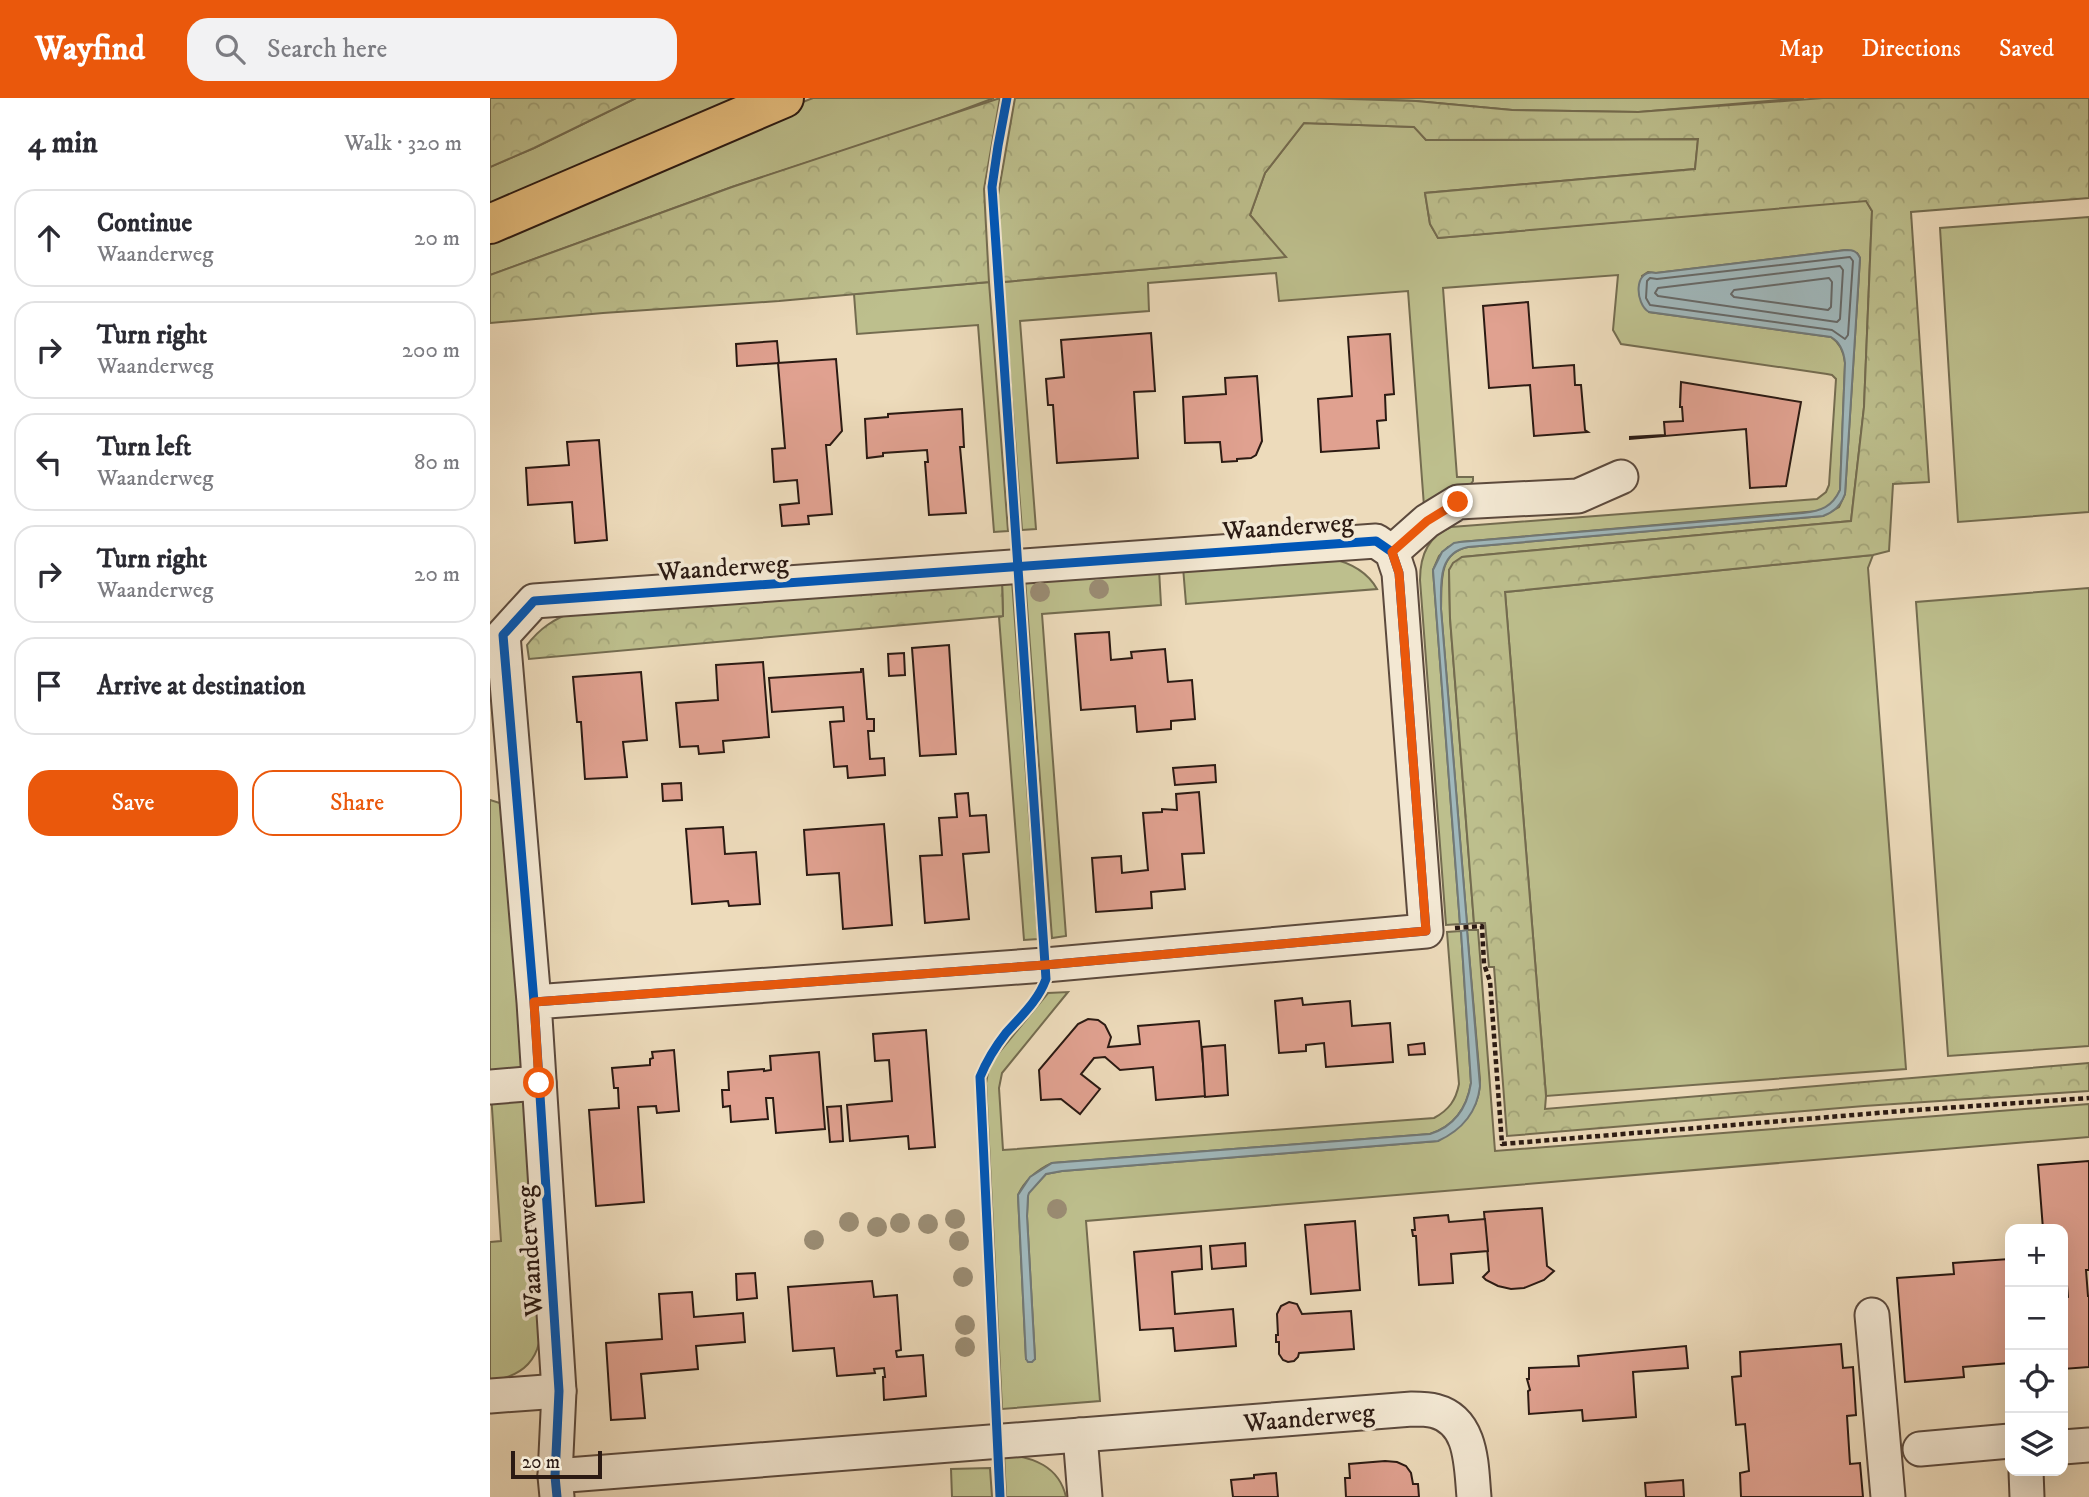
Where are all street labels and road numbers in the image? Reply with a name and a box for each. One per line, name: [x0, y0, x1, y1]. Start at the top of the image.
street label: Waanderweg: [1220, 506, 1355, 549]
street label: Waanderweg: [655, 547, 790, 590]
street label: Waanderweg: [509, 1184, 552, 1319]
street label: Waanderweg: [1241, 1396, 1376, 1441]

